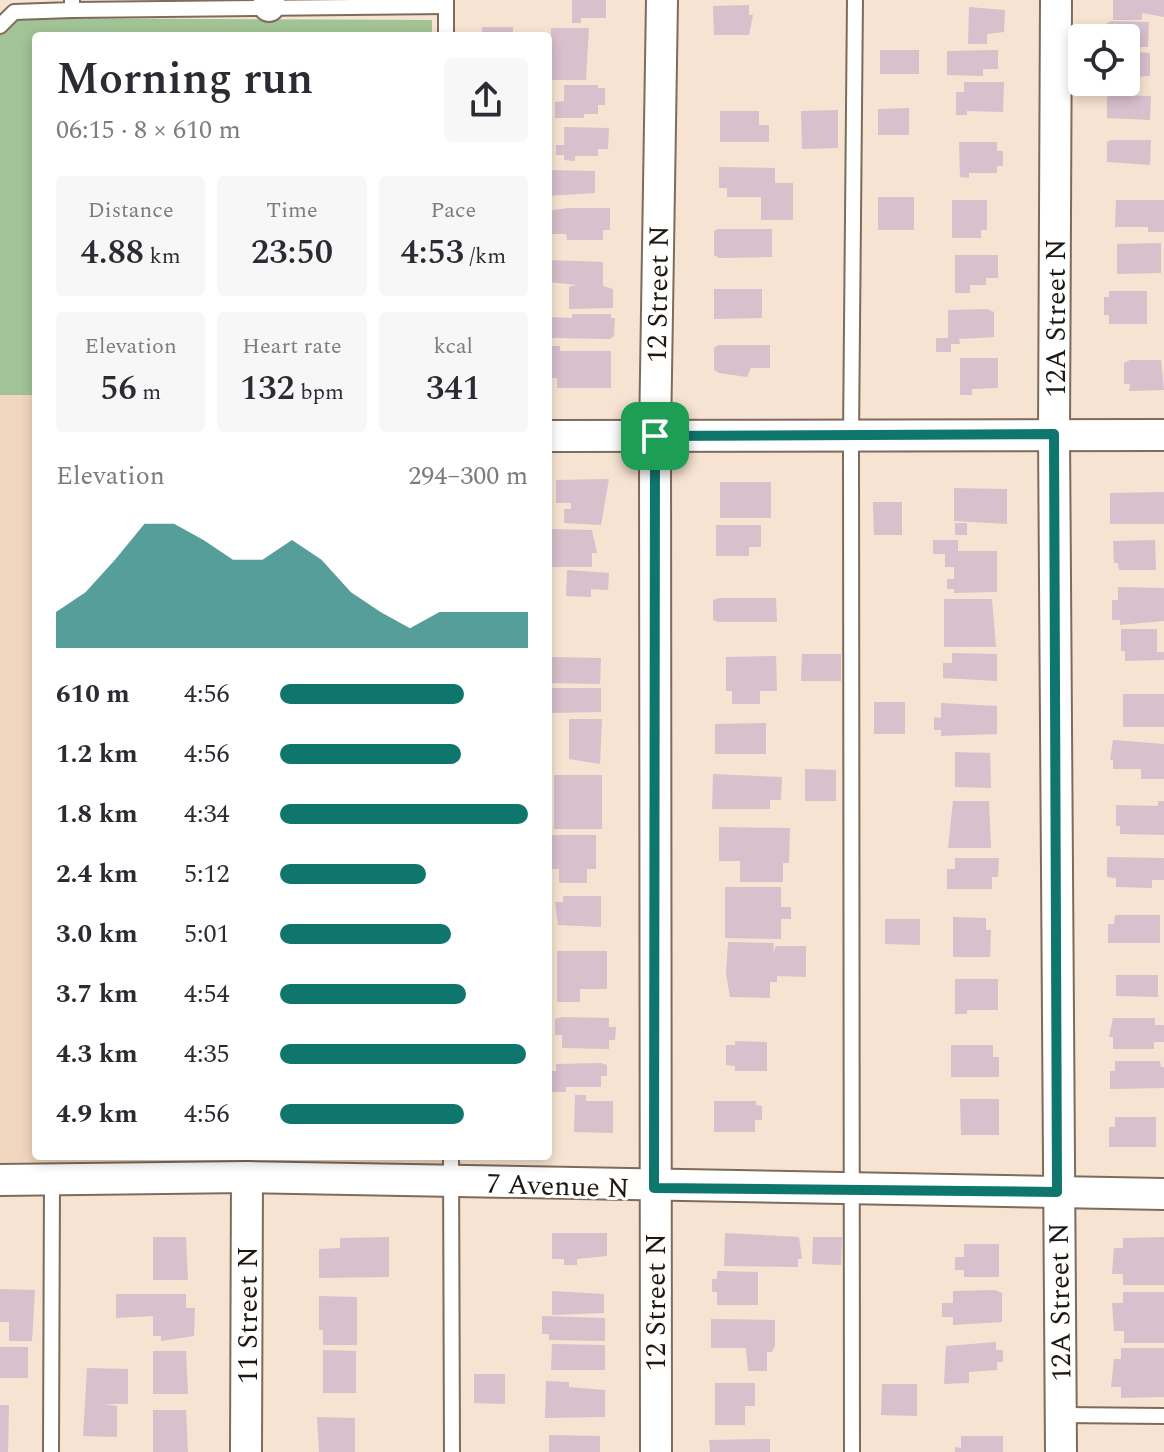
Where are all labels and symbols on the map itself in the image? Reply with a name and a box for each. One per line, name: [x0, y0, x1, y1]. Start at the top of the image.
street label: 12 Street N: [636, 225, 681, 363]
street label: 12A Street N: [1035, 239, 1078, 397]
pin: [621, 402, 689, 470]
street label: 7 Avenue N: [486, 1163, 630, 1210]
street label: 12A Street N: [1038, 1222, 1083, 1382]
street label: 12 Street N: [635, 1233, 678, 1371]
street label: 11 Street N: [227, 1246, 270, 1384]

